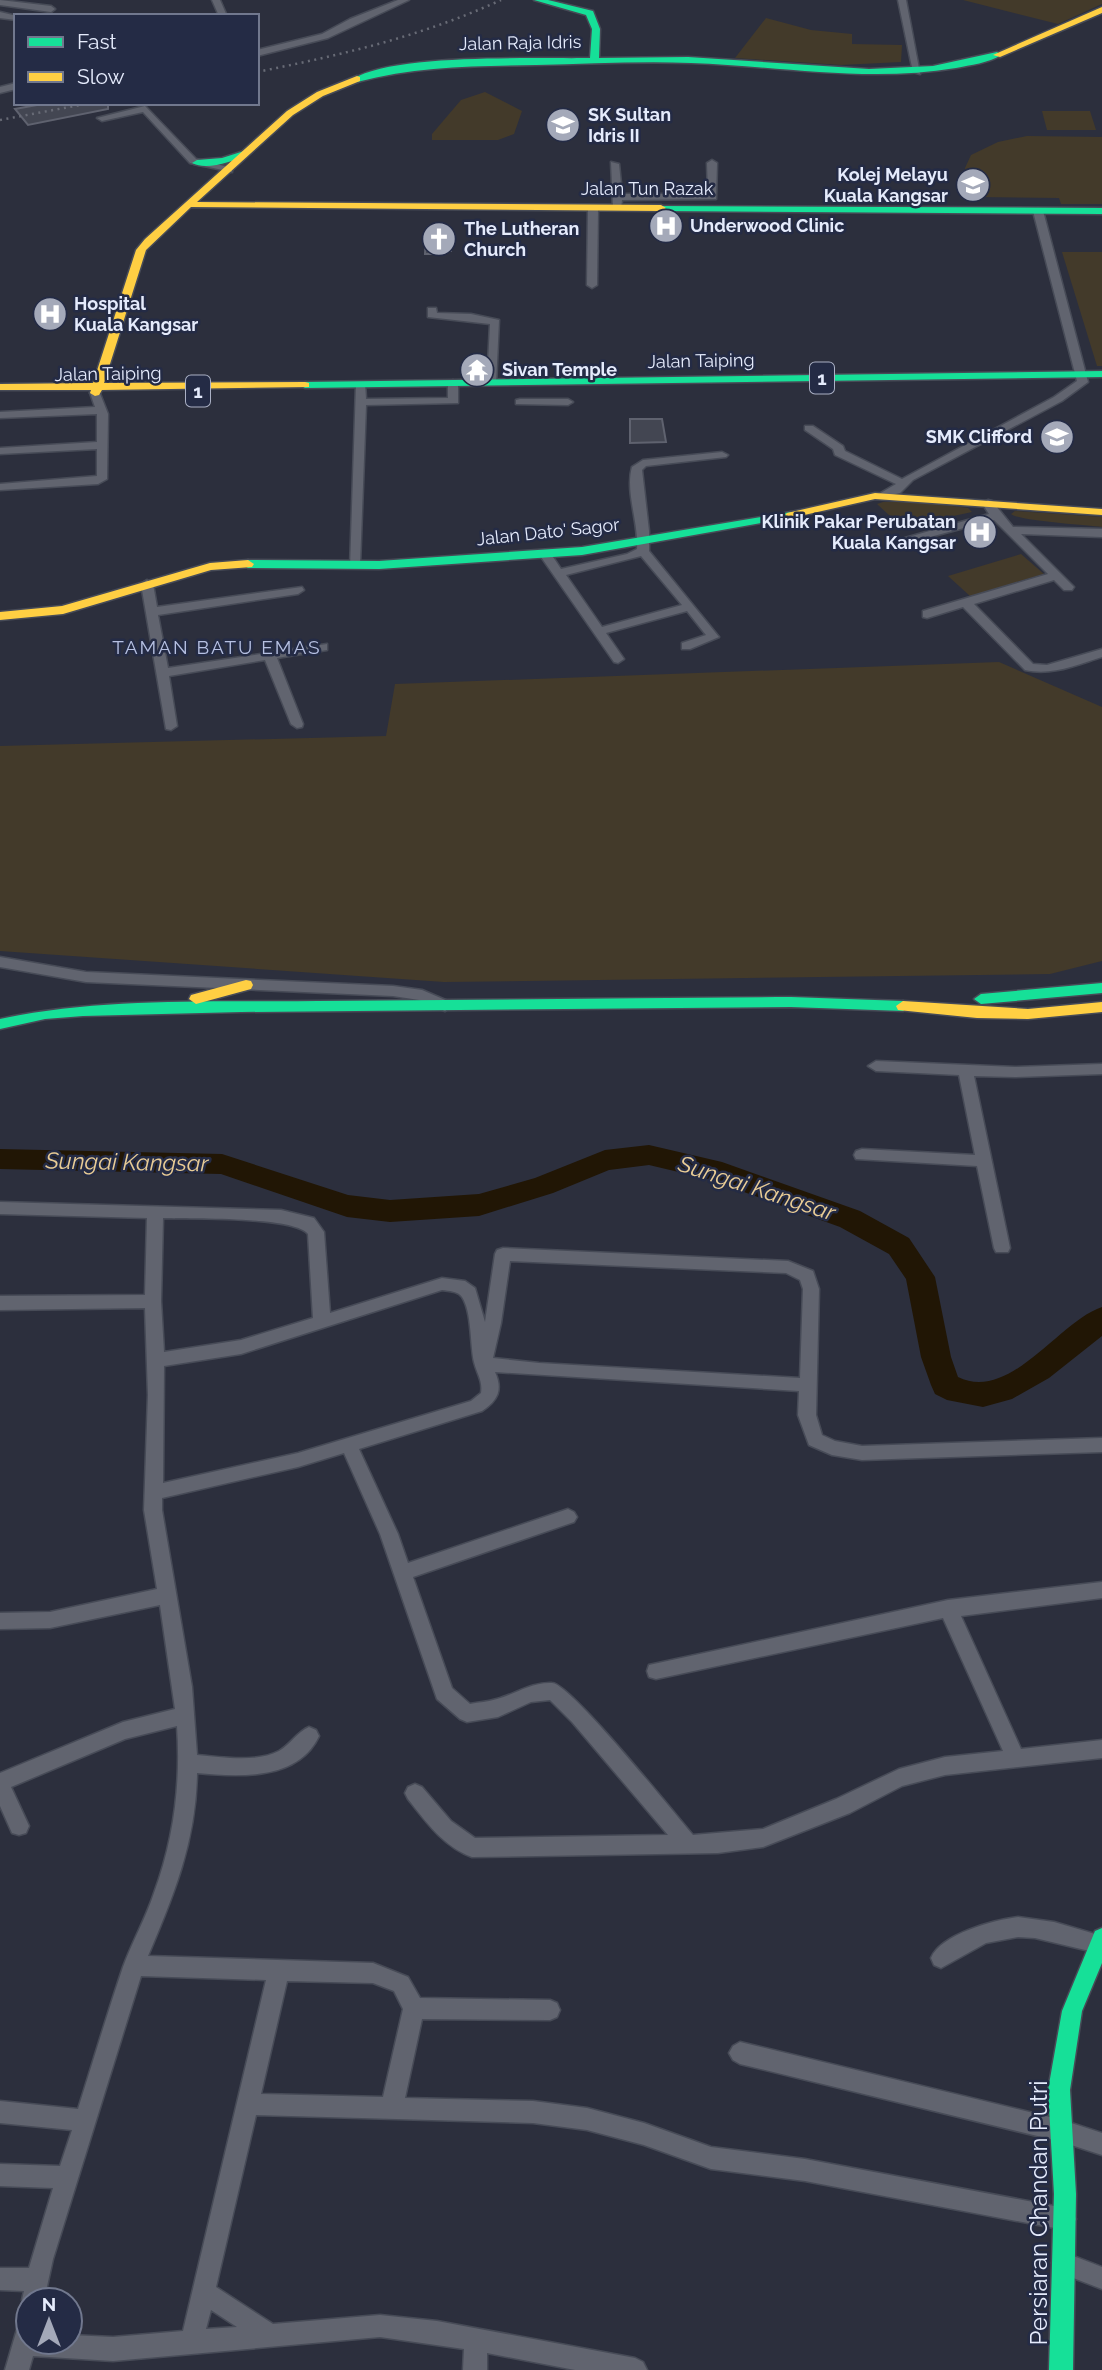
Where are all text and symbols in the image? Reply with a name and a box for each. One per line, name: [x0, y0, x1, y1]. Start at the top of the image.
legend: [14, 14, 259, 105]
text: Fast: [77, 29, 117, 54]
street label: Jalan Raja Idris: [459, 31, 582, 54]
text: Slow: [77, 64, 125, 89]
place label: SK Sultan Idris II: [588, 104, 671, 146]
school or university icon: SK Sultan Idris II: [544, 106, 582, 144]
place label: Kolej Melayu Kuala Kangsar: [824, 164, 948, 206]
school or university icon: Kolej Melayu Kuala Kangsar: [954, 166, 992, 204]
street label: Jalan Tun Razak: [581, 178, 714, 199]
hospital icon: Underwood Clinic: [647, 207, 685, 245]
place label: Underwood Clinic: [690, 215, 844, 236]
place label: The Lutheran Church: [464, 218, 579, 260]
church icon: The Lutheran Church: [420, 220, 458, 258]
place label: Hospital Kuala Kangsar: [74, 293, 198, 335]
hospital icon: Hospital Kuala Kangsar: [31, 295, 69, 333]
street label: Jalan Taiping: [647, 349, 755, 372]
temple icon: Sivan Temple: [458, 351, 496, 389]
place label: Sivan Temple: [502, 359, 617, 380]
street label: Jalan Taiping: [54, 362, 162, 385]
road number: 1: [810, 362, 834, 394]
road number: 1: [186, 376, 210, 406]
school or university icon: SMK Clifford: [1038, 418, 1076, 456]
place label: SMK Clifford: [926, 426, 1032, 447]
place label: Klinik Pakar Perubatan Kuala Kangsar: [762, 511, 956, 553]
street label: Jalan Dato' Sagor: [475, 513, 621, 549]
hospital icon: Klinik Pakar Perubatan Kuala Kangsar: [961, 513, 999, 551]
district label: TAMAN BATU EMAS: [112, 636, 322, 658]
water label: Sungai Kangsar: [44, 1147, 210, 1176]
water label: Sungai Kangsar: [674, 1149, 840, 1226]
street label: Persiaran Chandan Putri: [1024, 2080, 1053, 2346]
north arrow: [14, 2286, 84, 2356]
text: N: [42, 2293, 56, 2315]

